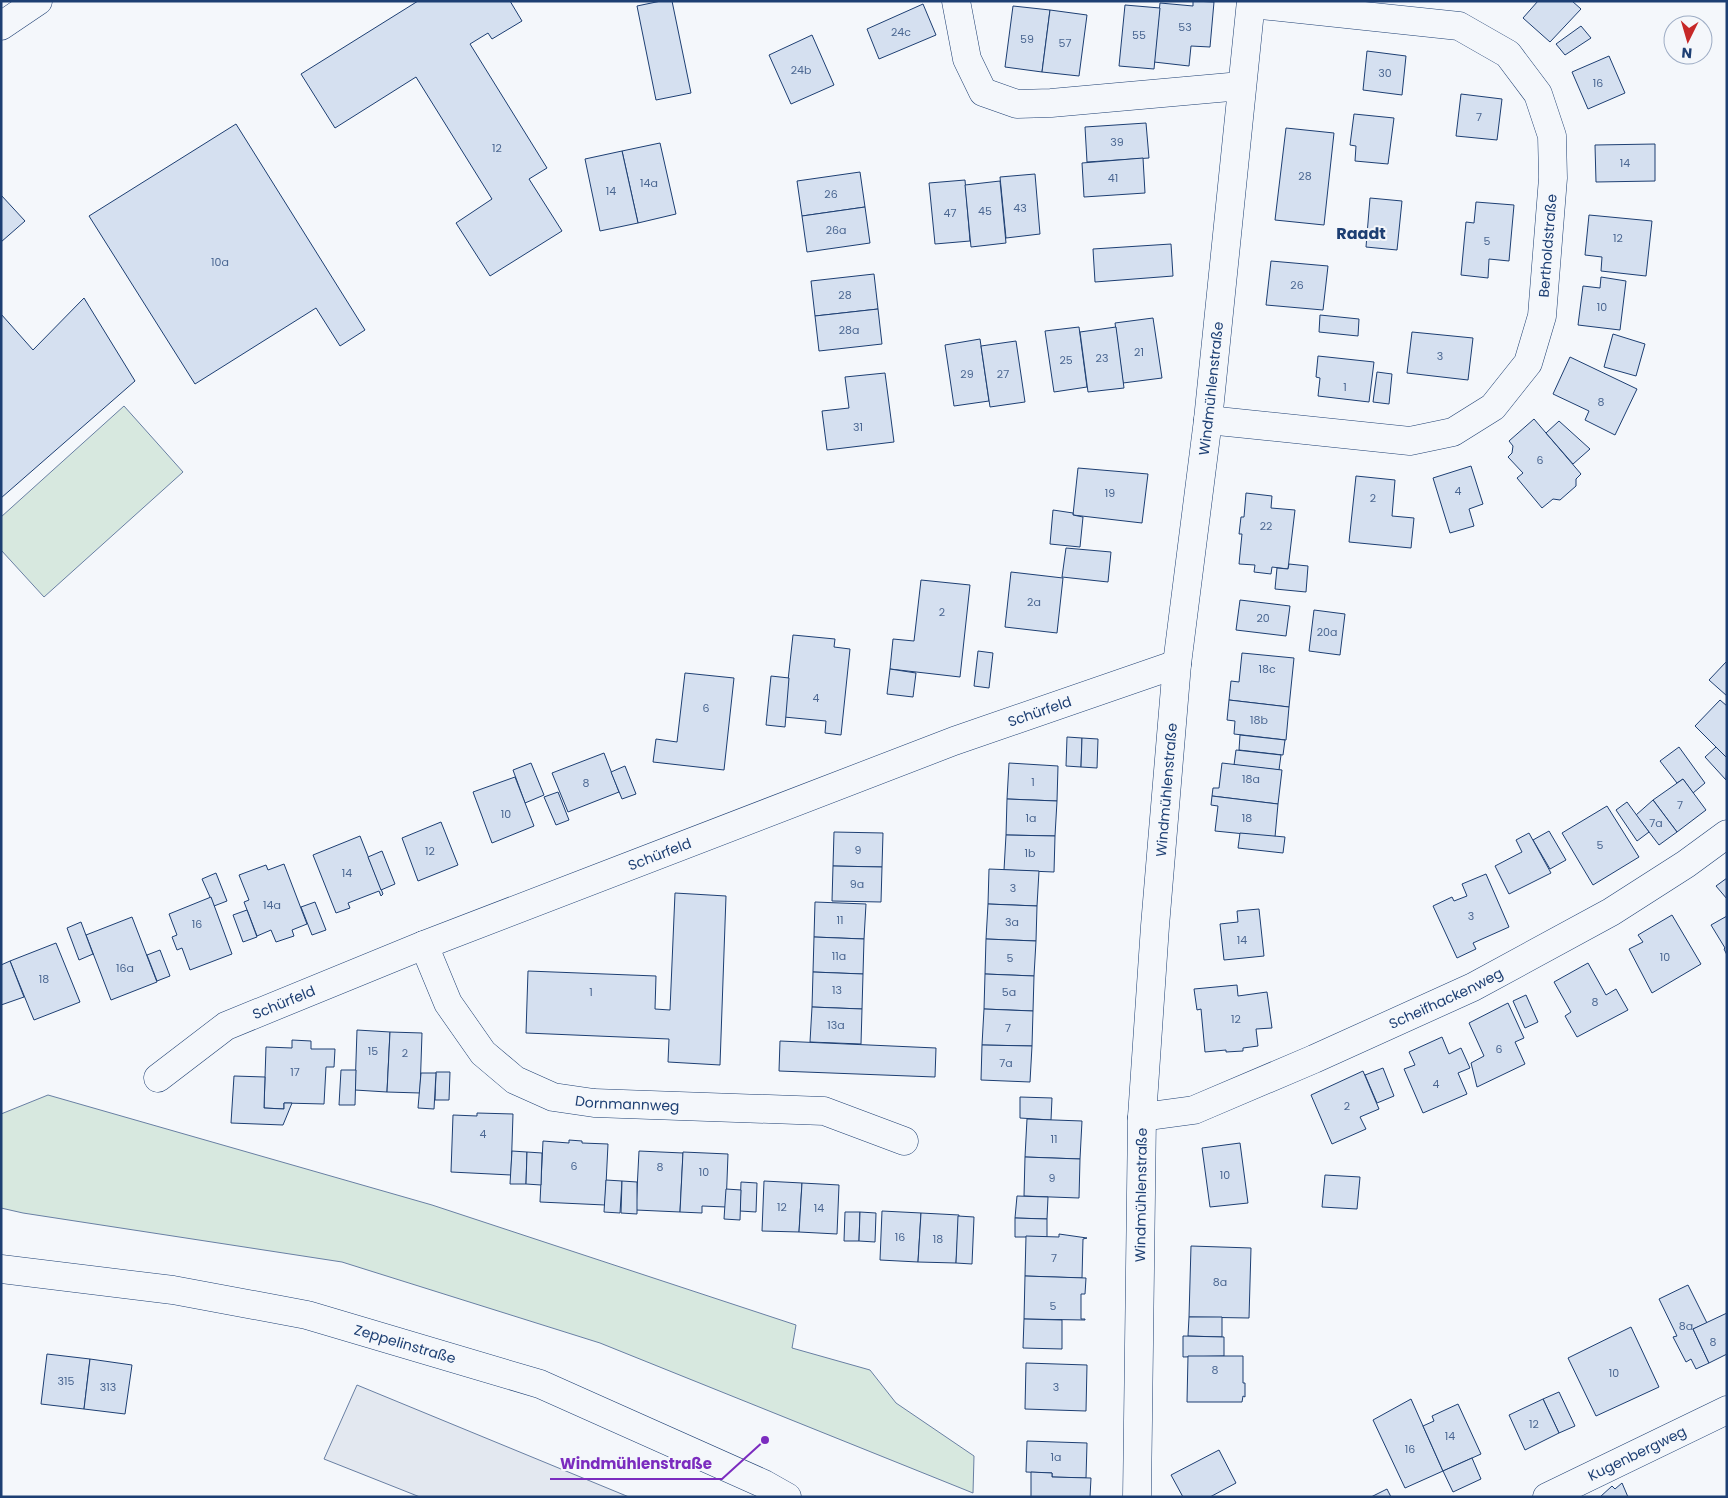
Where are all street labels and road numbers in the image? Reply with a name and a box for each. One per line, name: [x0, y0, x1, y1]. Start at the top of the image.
street label: Bertholdstraße: [1534, 193, 1562, 298]
street label: Windmühlenstraße: [1194, 320, 1228, 457]
street label: Schürfeld: [1005, 691, 1074, 732]
street label: Windmühlenstraße: [1151, 722, 1182, 858]
street label: Schürfeld: [625, 833, 694, 876]
street label: Scheifhackenweg: [1386, 963, 1506, 1034]
street label: Schürfeld: [249, 981, 318, 1024]
street label: Dornmannweg: [574, 1090, 680, 1116]
street label: Windmühlenstraße: [1130, 1127, 1152, 1262]
street label: Zeppelinstraße: [352, 1320, 459, 1369]
street label: Kugenbergweg: [1585, 1421, 1690, 1486]

